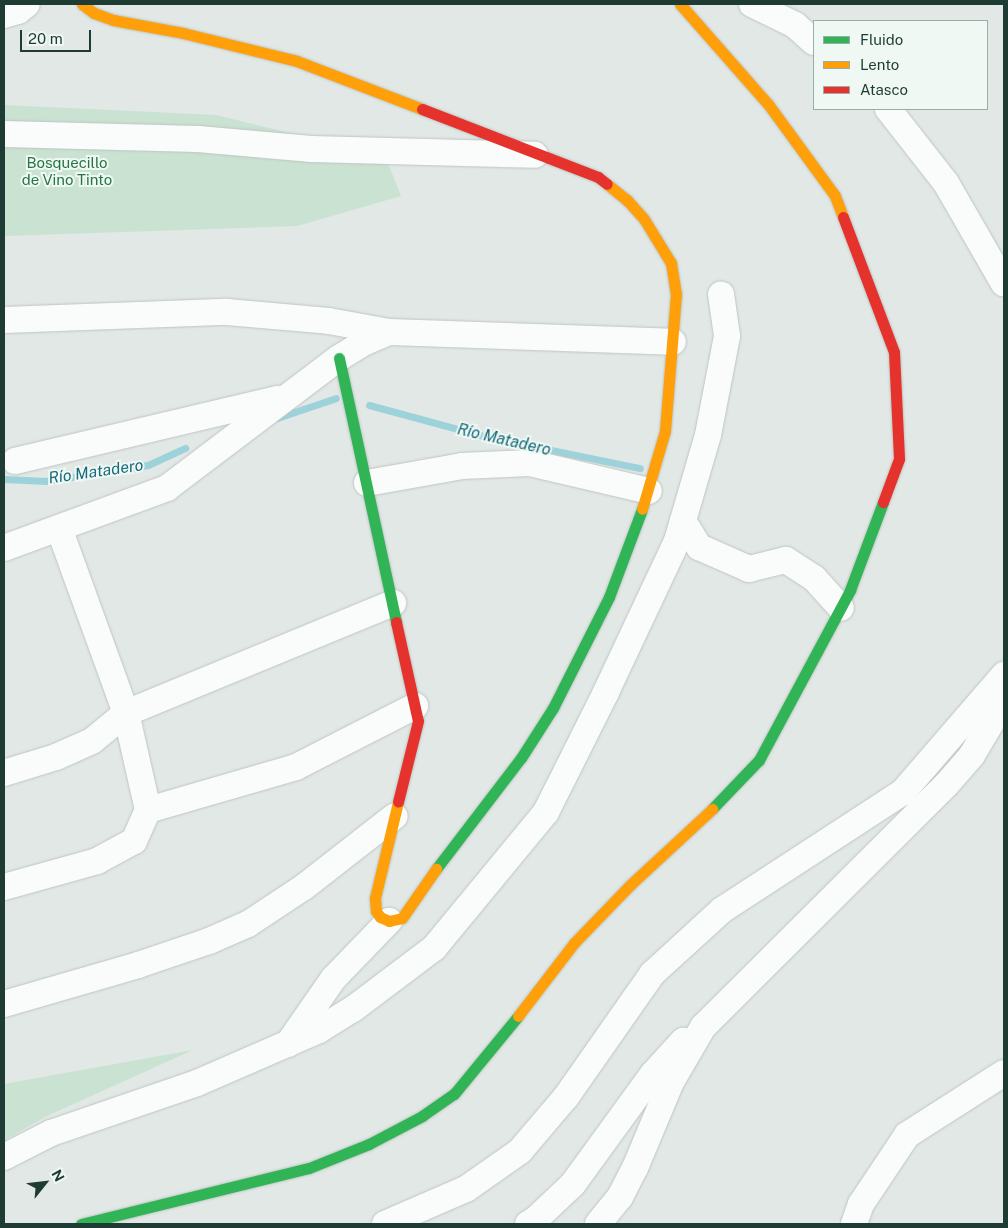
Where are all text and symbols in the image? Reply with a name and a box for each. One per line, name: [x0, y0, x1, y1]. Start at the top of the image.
scale bar: [22, 20, 94, 52]
legend: [813, 20, 988, 110]
text: 20 m: [28, 30, 63, 47]
text: Fluido: [860, 31, 903, 48]
text: Lento: [860, 56, 899, 73]
text: Atasco: [860, 81, 908, 98]
park label: Bosquecillo de Vino Tinto: [22, 153, 112, 188]
water label: Río Matadero: [455, 420, 553, 460]
water label: Río Matadero: [47, 456, 145, 488]
north arrow: [20, 1158, 70, 1208]
text: N: [48, 1167, 68, 1184]

